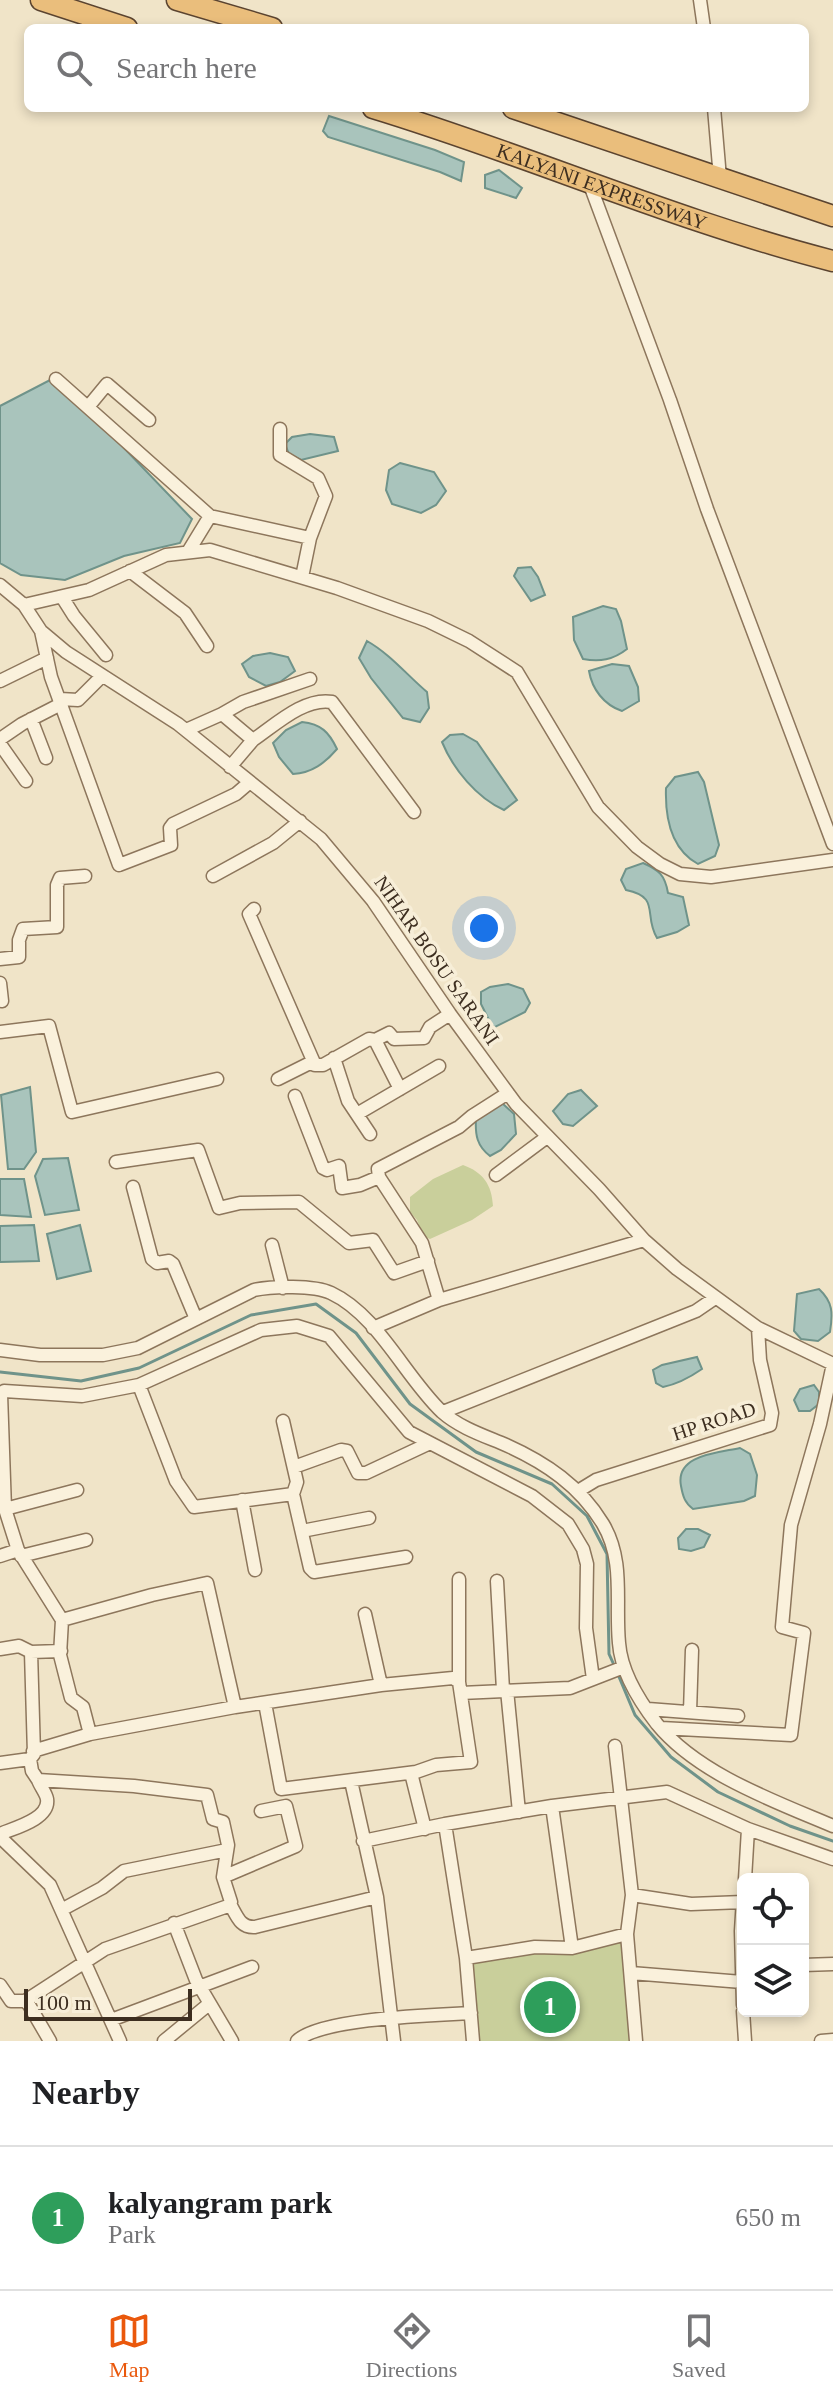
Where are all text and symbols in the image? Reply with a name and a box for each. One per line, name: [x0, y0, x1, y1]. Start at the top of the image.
search box: [24, 24, 809, 112]
icon: search: [52, 46, 96, 90]
text: Search here: [116, 51, 257, 84]
street label: KALYANI EXPRESSWAY: [494, 139, 710, 234]
street label: NIHAR BOSU SARANI: [370, 871, 504, 1049]
your location: [464, 908, 504, 948]
street label: HP ROAD: [669, 1397, 759, 1445]
map controls: [737, 1873, 809, 2017]
button: locate: [737, 1873, 809, 1945]
button: layers: [737, 1945, 809, 2017]
pin: 1: [524, 1977, 576, 2037]
scale bar: [24, 1985, 192, 2021]
text: 100 m: [36, 1990, 92, 2015]
text: Nearby: [32, 2074, 140, 2111]
text: kalyangram park: [108, 2186, 332, 2219]
text: 1: [52, 2203, 65, 2232]
text: 650 m: [735, 2203, 801, 2232]
text: Park: [108, 2220, 156, 2249]
tab: Map: [107, 2309, 151, 2383]
tab: Directions: [366, 2309, 457, 2383]
tab: Saved: [672, 2309, 726, 2383]

